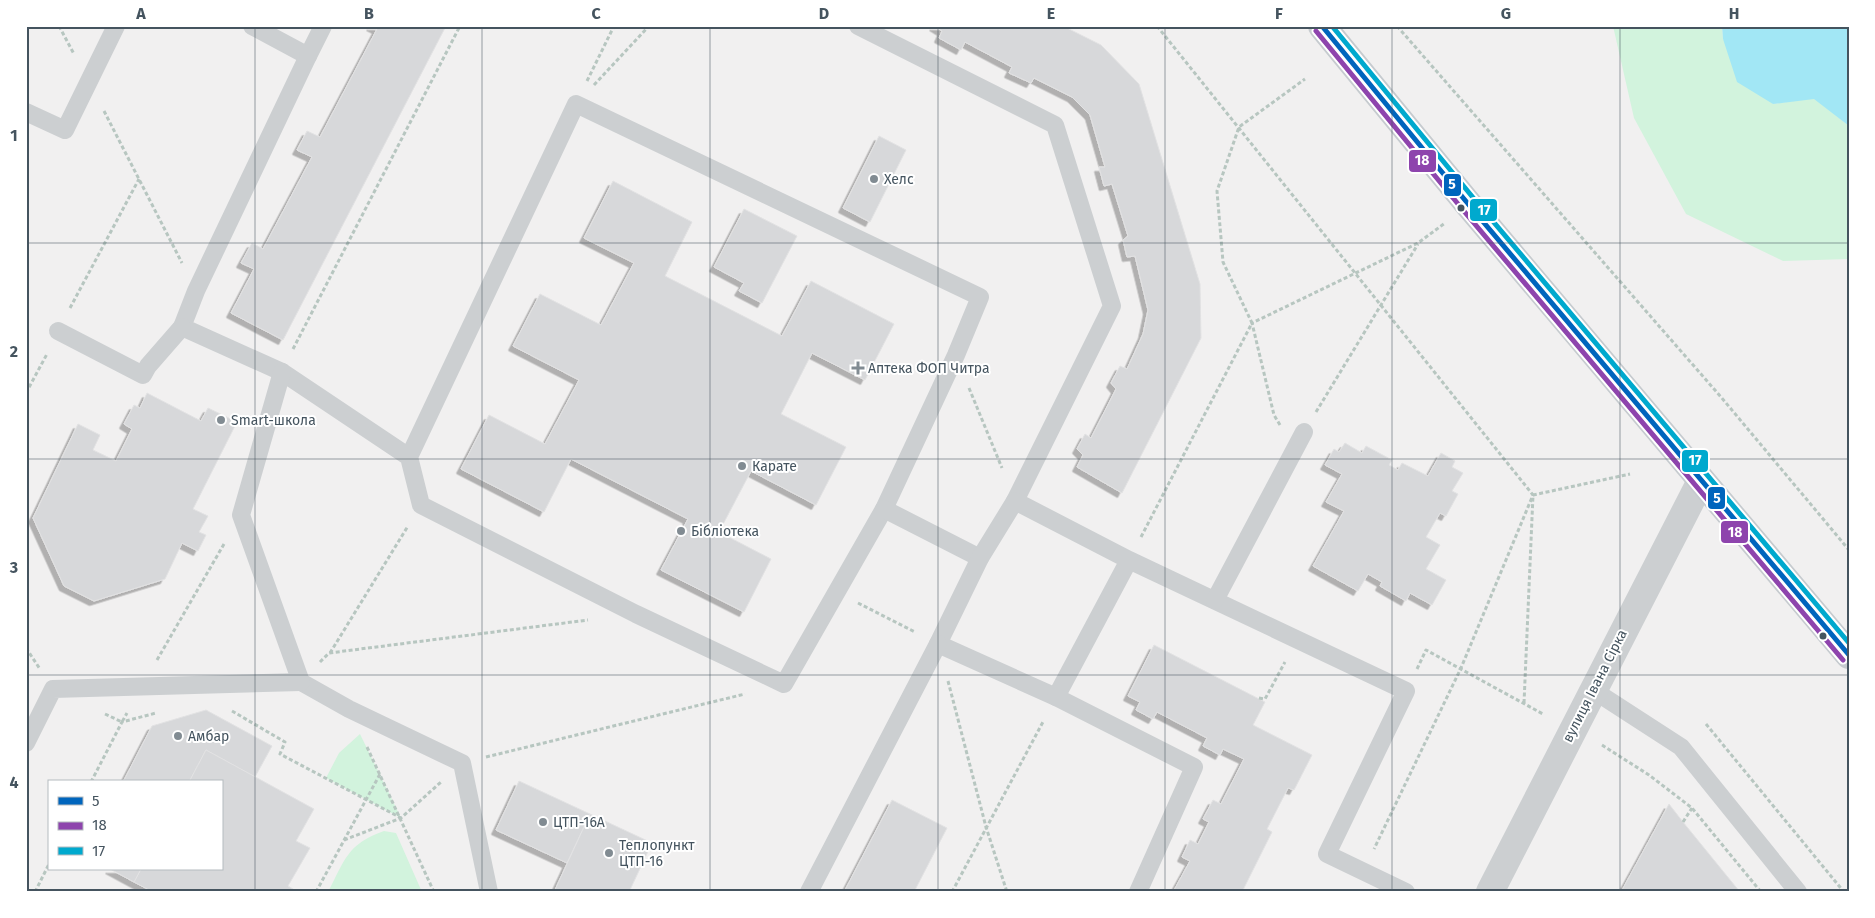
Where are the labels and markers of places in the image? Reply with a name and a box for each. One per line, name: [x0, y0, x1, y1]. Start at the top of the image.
place label: Хелс: [884, 171, 914, 188]
marker: Хелс: [868, 173, 880, 185]
unlabelled marker: [1456, 203, 1466, 213]
place label: Аптека ФОП Читра: [868, 360, 990, 377]
marker: Аптека ФОП Читра: [852, 362, 864, 374]
place label: Smart-школа: [231, 412, 316, 429]
marker: Smart-школа: [215, 414, 227, 426]
place label: Карате: [752, 458, 797, 475]
marker: Карате: [736, 460, 748, 472]
place label: Бібліотека: [691, 523, 759, 540]
marker: Бібліотека: [675, 525, 687, 537]
unlabelled marker: [1818, 631, 1828, 641]
place label: Амбар: [188, 728, 229, 745]
marker: Амбар: [172, 730, 184, 742]
place label: ЦТП-16А: [553, 814, 605, 831]
marker: ЦТП-16А: [537, 816, 549, 828]
place label: Теплопункт ЦТП-16: [619, 837, 695, 870]
marker: Теплопункт ЦТП-16: [603, 847, 615, 859]

